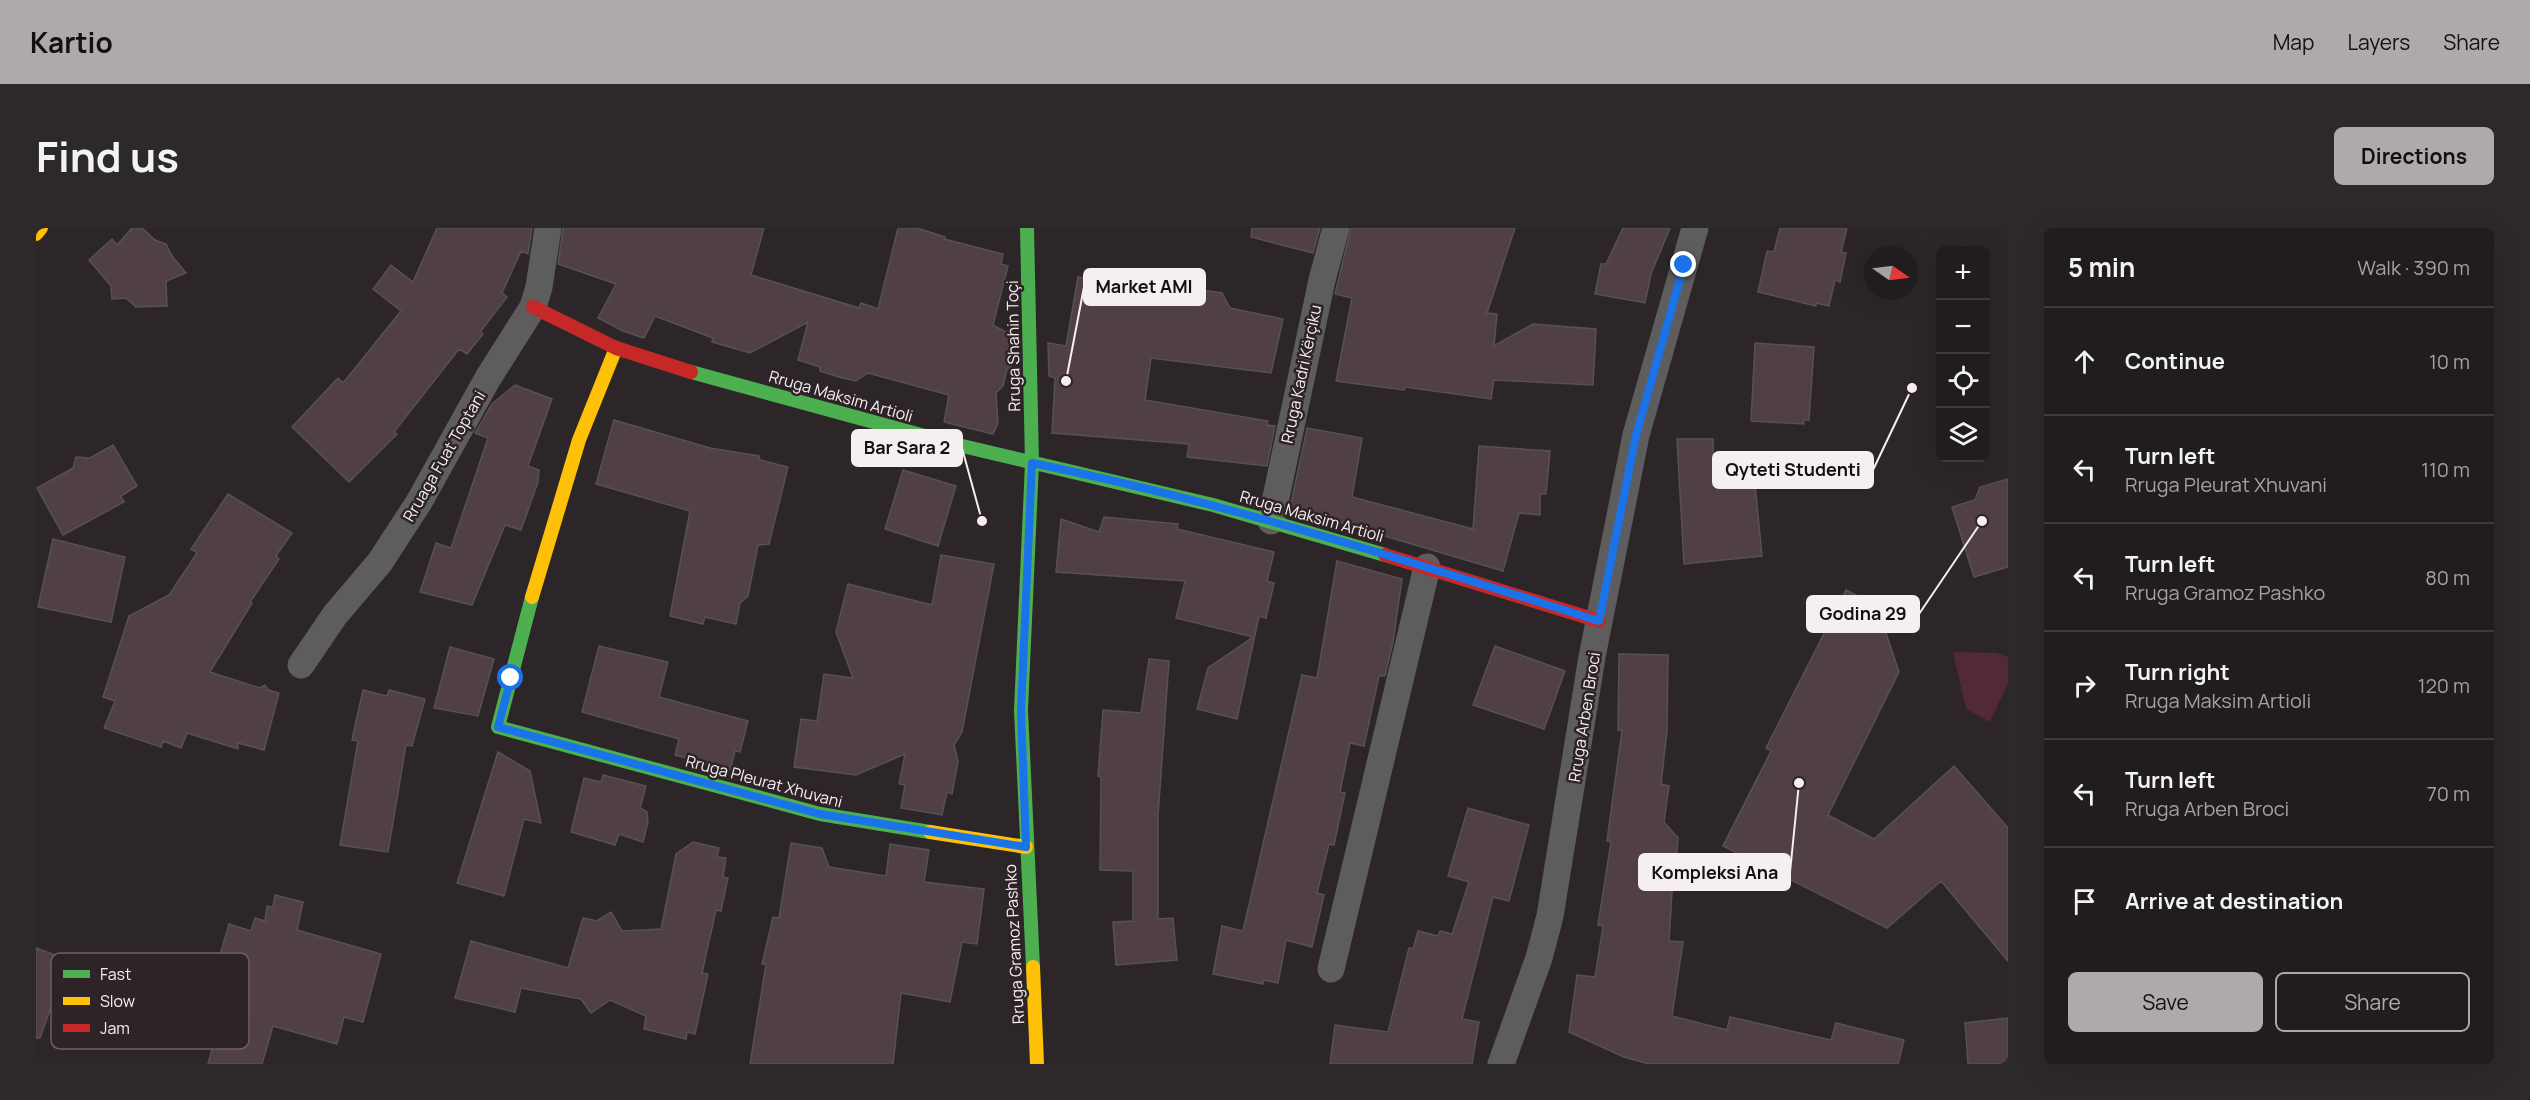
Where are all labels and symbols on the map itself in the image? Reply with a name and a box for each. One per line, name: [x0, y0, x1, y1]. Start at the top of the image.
north arrow: [1864, 246, 1918, 300]
route end: [1670, 251, 1696, 277]
callout: Market AMI: [1084, 269, 1205, 305]
text: Market AMI: [1095, 274, 1193, 298]
street label: Rruga Shahin Toçi: [1001, 280, 1025, 412]
street label: Rruga Kadri Kërçiku: [1276, 303, 1326, 445]
street label: Rruga Maksim Artioli: [766, 365, 916, 427]
street label: Rruaga Fuat Toptani: [398, 387, 490, 525]
callout: Bar Sara 2: [852, 430, 962, 466]
text: Bar Sara 2: [864, 435, 950, 459]
callout: Qyteti Studenti: [1713, 452, 1873, 488]
text: Qyteti Studenti: [1725, 457, 1861, 481]
street label: Rruga Maksim Artioli: [1237, 485, 1387, 547]
callout: Godina 29: [1807, 596, 1919, 632]
text: Godina 29: [1819, 601, 1907, 625]
street label: Rruga Arben Broci: [1563, 650, 1605, 784]
route start: [497, 664, 523, 690]
street label: Rruga Pleurat Xhuvani: [683, 749, 845, 813]
callout: Kompleksi Ana: [1639, 854, 1790, 890]
text: Kompleksi Ana: [1652, 860, 1778, 884]
street label: Rruga Gramoz Pashko: [999, 863, 1029, 1025]
legend: [51, 953, 249, 1049]
text: Fast: [100, 963, 131, 985]
text: Slow: [100, 990, 135, 1012]
text: Jam: [100, 1017, 130, 1039]

